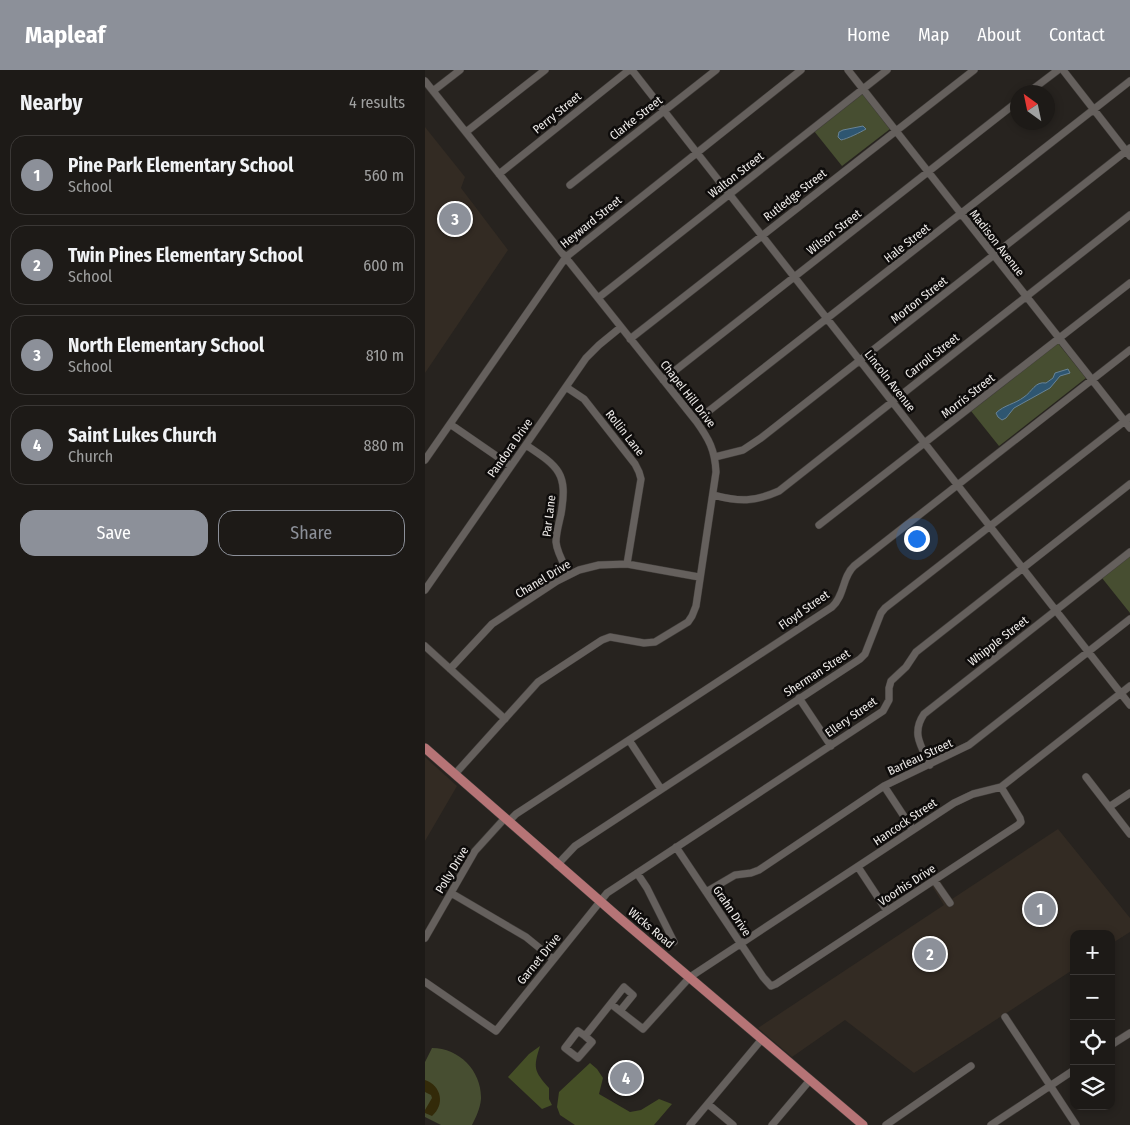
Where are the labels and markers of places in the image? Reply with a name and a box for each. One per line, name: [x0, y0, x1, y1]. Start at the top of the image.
pin: 3: [439, 200, 471, 238]
pin: 1: [1024, 890, 1056, 928]
pin: 2: [914, 935, 946, 973]
pin: 4: [610, 1059, 642, 1097]

